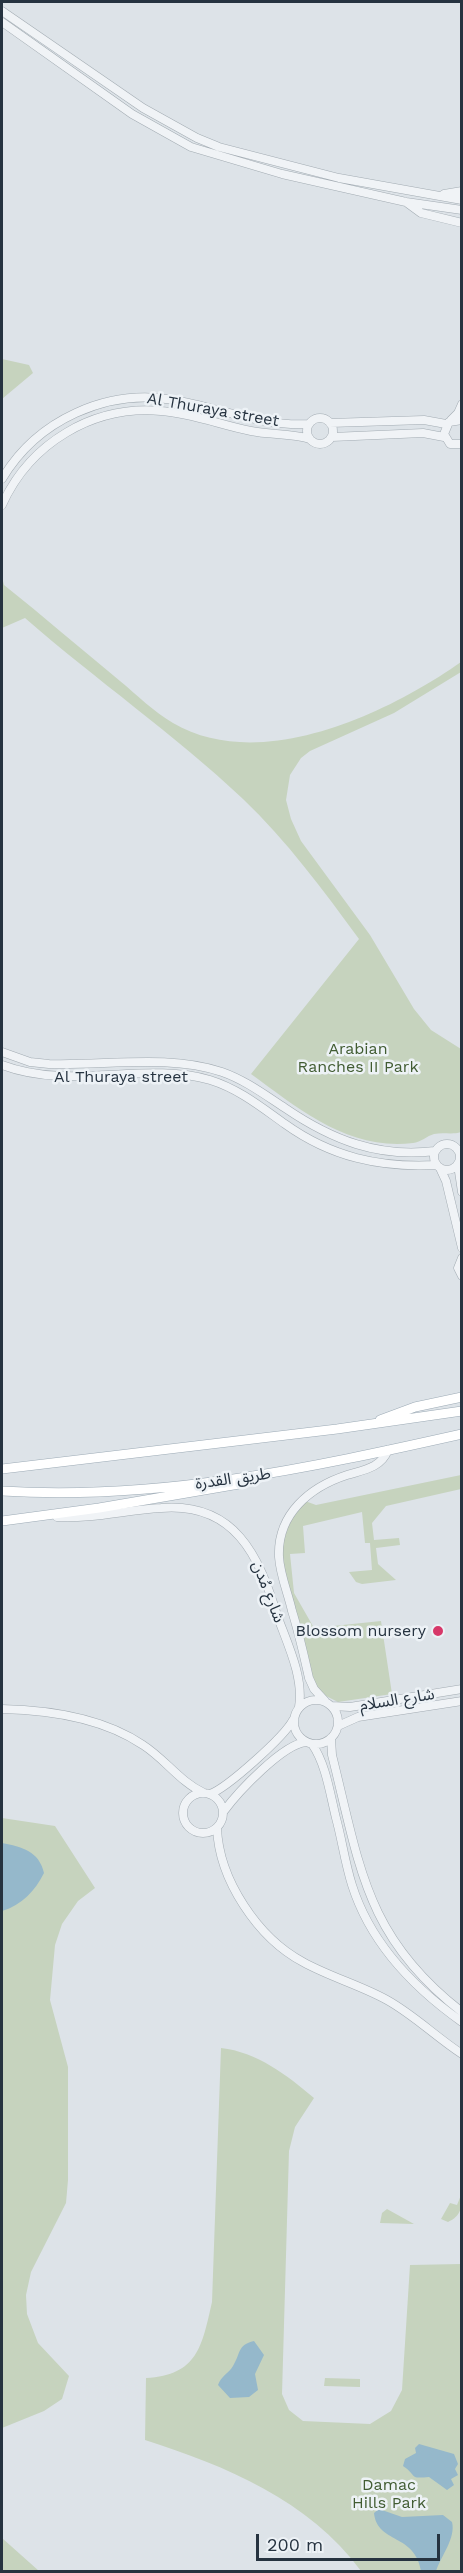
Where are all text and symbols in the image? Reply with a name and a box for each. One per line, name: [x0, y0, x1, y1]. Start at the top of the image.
street label: Al Thuraya street: [145, 389, 281, 431]
park label: Arabian Ranches II Park: [298, 1039, 418, 1077]
street label: Al Thuraya street: [54, 1067, 188, 1087]
street label: طريق القدرة: [194, 1464, 272, 1494]
street label: شارع مُدن: [247, 1558, 289, 1626]
place label: Blossom nursery: [295, 1621, 426, 1641]
marker: Blossom nursery: [431, 1624, 445, 1638]
street label: شارع السلام: [358, 1685, 436, 1715]
park label: Damac Hills Park: [352, 2475, 426, 2513]
scale bar: [259, 2522, 444, 2560]
text: 200 m: [267, 2534, 323, 2555]

